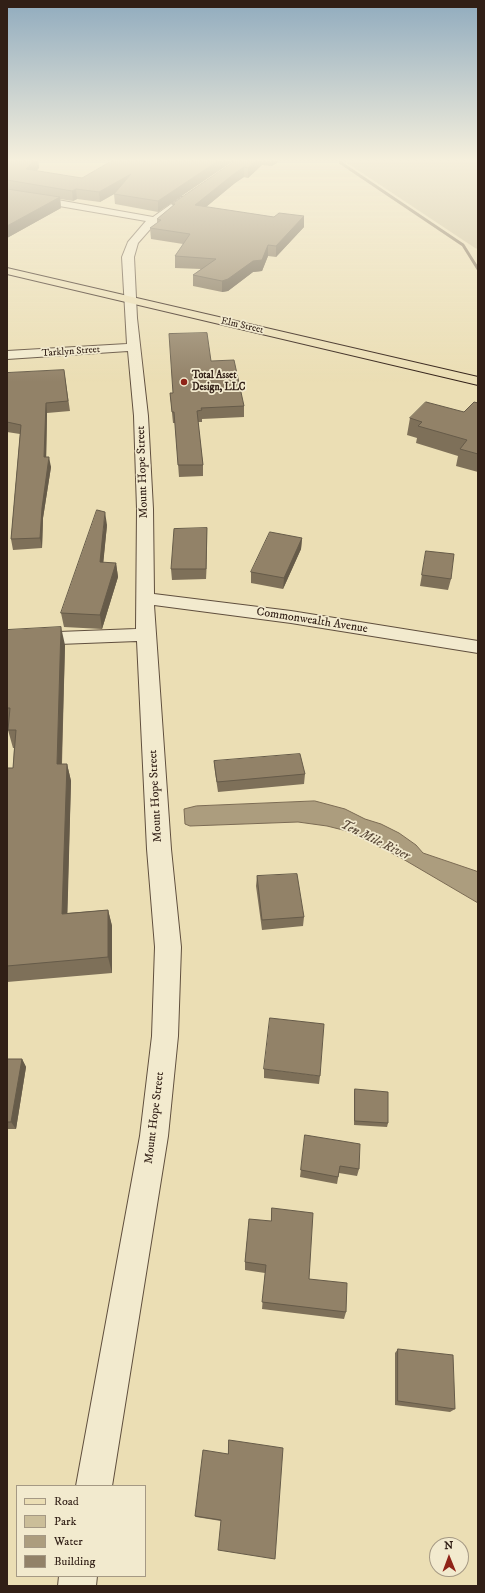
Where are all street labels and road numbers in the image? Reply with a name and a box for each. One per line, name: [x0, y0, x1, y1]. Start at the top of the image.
street label: Elm Street: [220, 315, 264, 337]
street label: Tarklyn Street: [42, 344, 100, 360]
street label: Mount Hope Street: [134, 425, 152, 519]
street label: Commonwealth Avenue: [255, 605, 369, 637]
street label: Mount Hope Street: [146, 749, 166, 843]
street label: Mount Hope Street: [142, 1071, 168, 1165]

